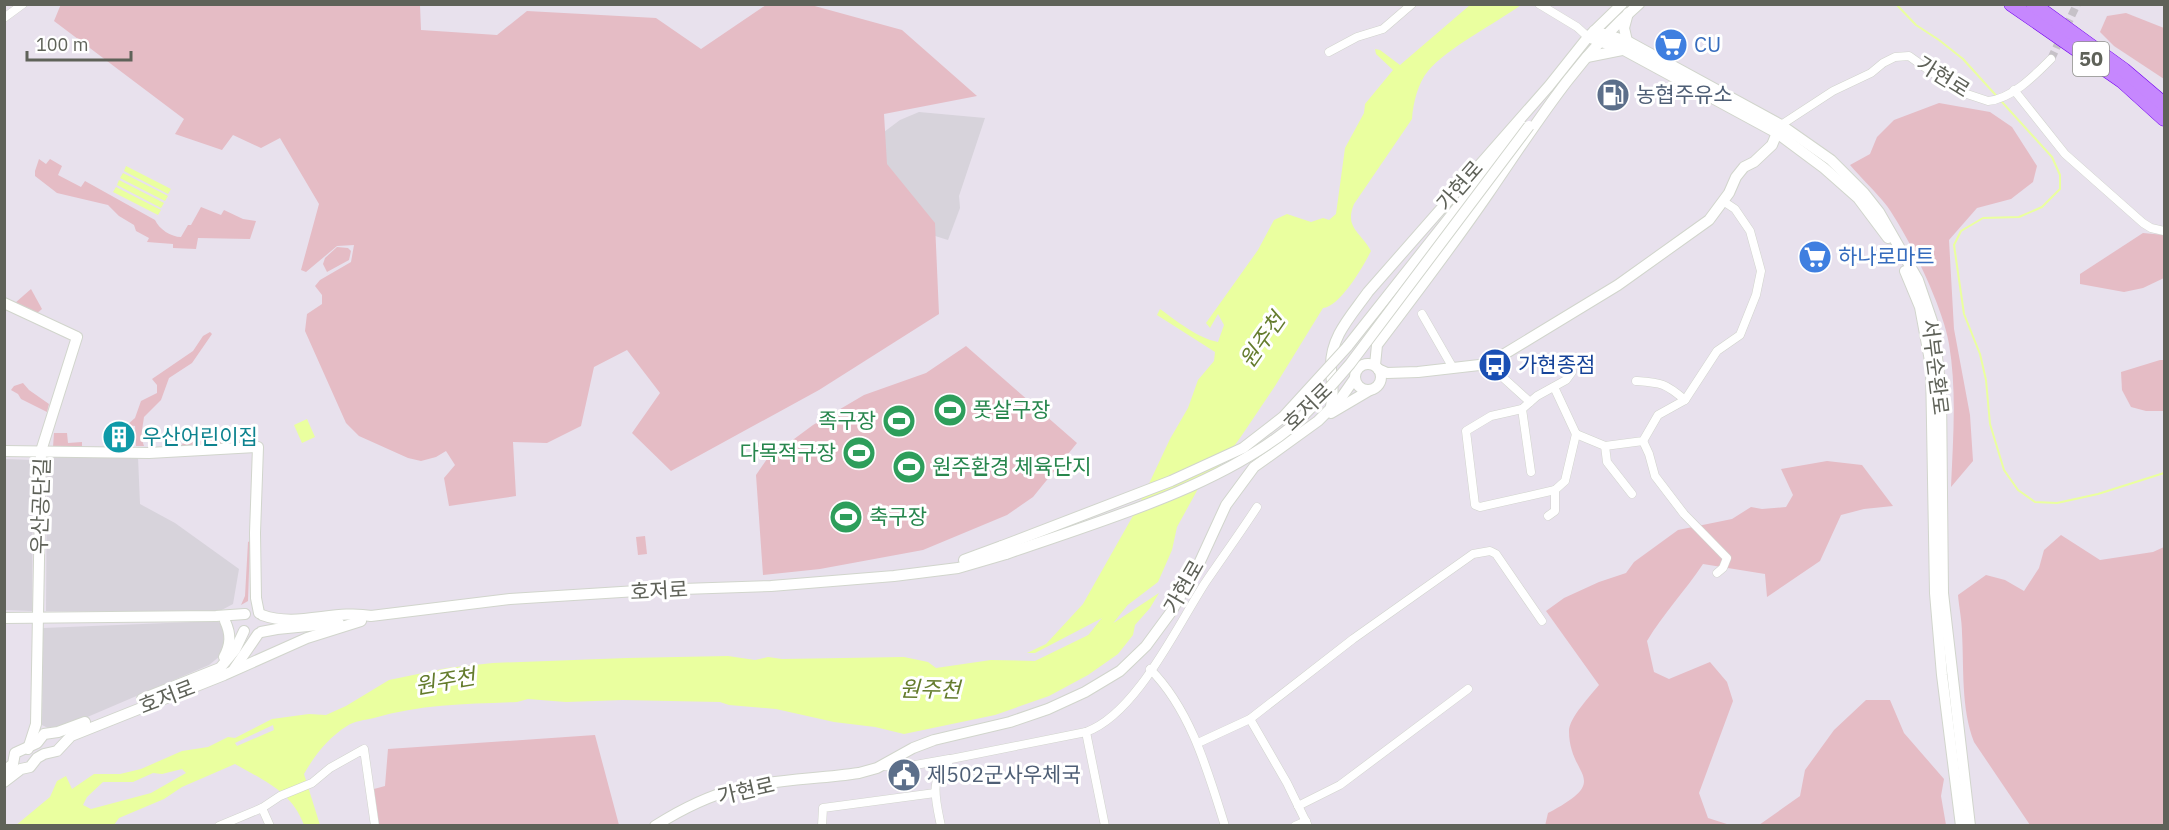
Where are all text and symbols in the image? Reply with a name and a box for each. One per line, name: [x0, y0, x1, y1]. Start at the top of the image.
scale bar: [27, 24, 130, 62]
supermarket icon: CU: [1653, 27, 1689, 63]
place label: CU: [1694, 30, 1721, 58]
text: 100 m: [36, 33, 88, 56]
road number: 50: [2073, 42, 2109, 76]
street label: 가현로: [1912, 49, 1976, 103]
fuel station icon: 농협주유소: [1595, 77, 1631, 113]
place label: 농협주유소: [1636, 80, 1733, 108]
street label: 가현로: [1430, 154, 1489, 216]
supermarket icon: 하나로마트: [1797, 239, 1833, 275]
place label: 하나로마트: [1838, 242, 1935, 270]
water label: 원주천: [1232, 304, 1292, 373]
street label: 서부순환로: [1916, 317, 1956, 417]
bus stop icon: 가현종점: [1477, 347, 1513, 383]
place label: 가현종점: [1518, 350, 1595, 378]
street label: 호저로: [1277, 376, 1338, 436]
sports icon: 풋살구장: [932, 392, 968, 428]
place label: 풋살구장: [973, 395, 1050, 423]
sports icon: 족구장: [881, 403, 917, 439]
place label: 족구장: [818, 406, 876, 434]
building icon: 우산어린이집: [101, 419, 137, 455]
place label: 우산어린이집: [142, 422, 258, 450]
sports icon: 다목적구장: [841, 435, 877, 471]
place label: 다목적구장: [739, 438, 836, 466]
sports icon: 원주환경 체육단지: [891, 449, 927, 485]
place label: 원주환경 체육단지: [932, 452, 1092, 480]
street label: 우산공단길: [24, 457, 56, 555]
sports icon: 축구장: [828, 499, 864, 535]
place label: 축구장: [869, 502, 927, 530]
street label: 가현로: [1157, 554, 1210, 619]
street label: 호저로: [629, 575, 689, 605]
water label: 원주천: [412, 660, 480, 700]
street label: 호저로: [135, 673, 199, 720]
water label: 원주천: [899, 673, 963, 704]
public building icon: 제502군사우체국: [886, 757, 922, 793]
place label: 제502군사우체국: [927, 760, 1081, 788]
street label: 가현로: [714, 770, 777, 810]

